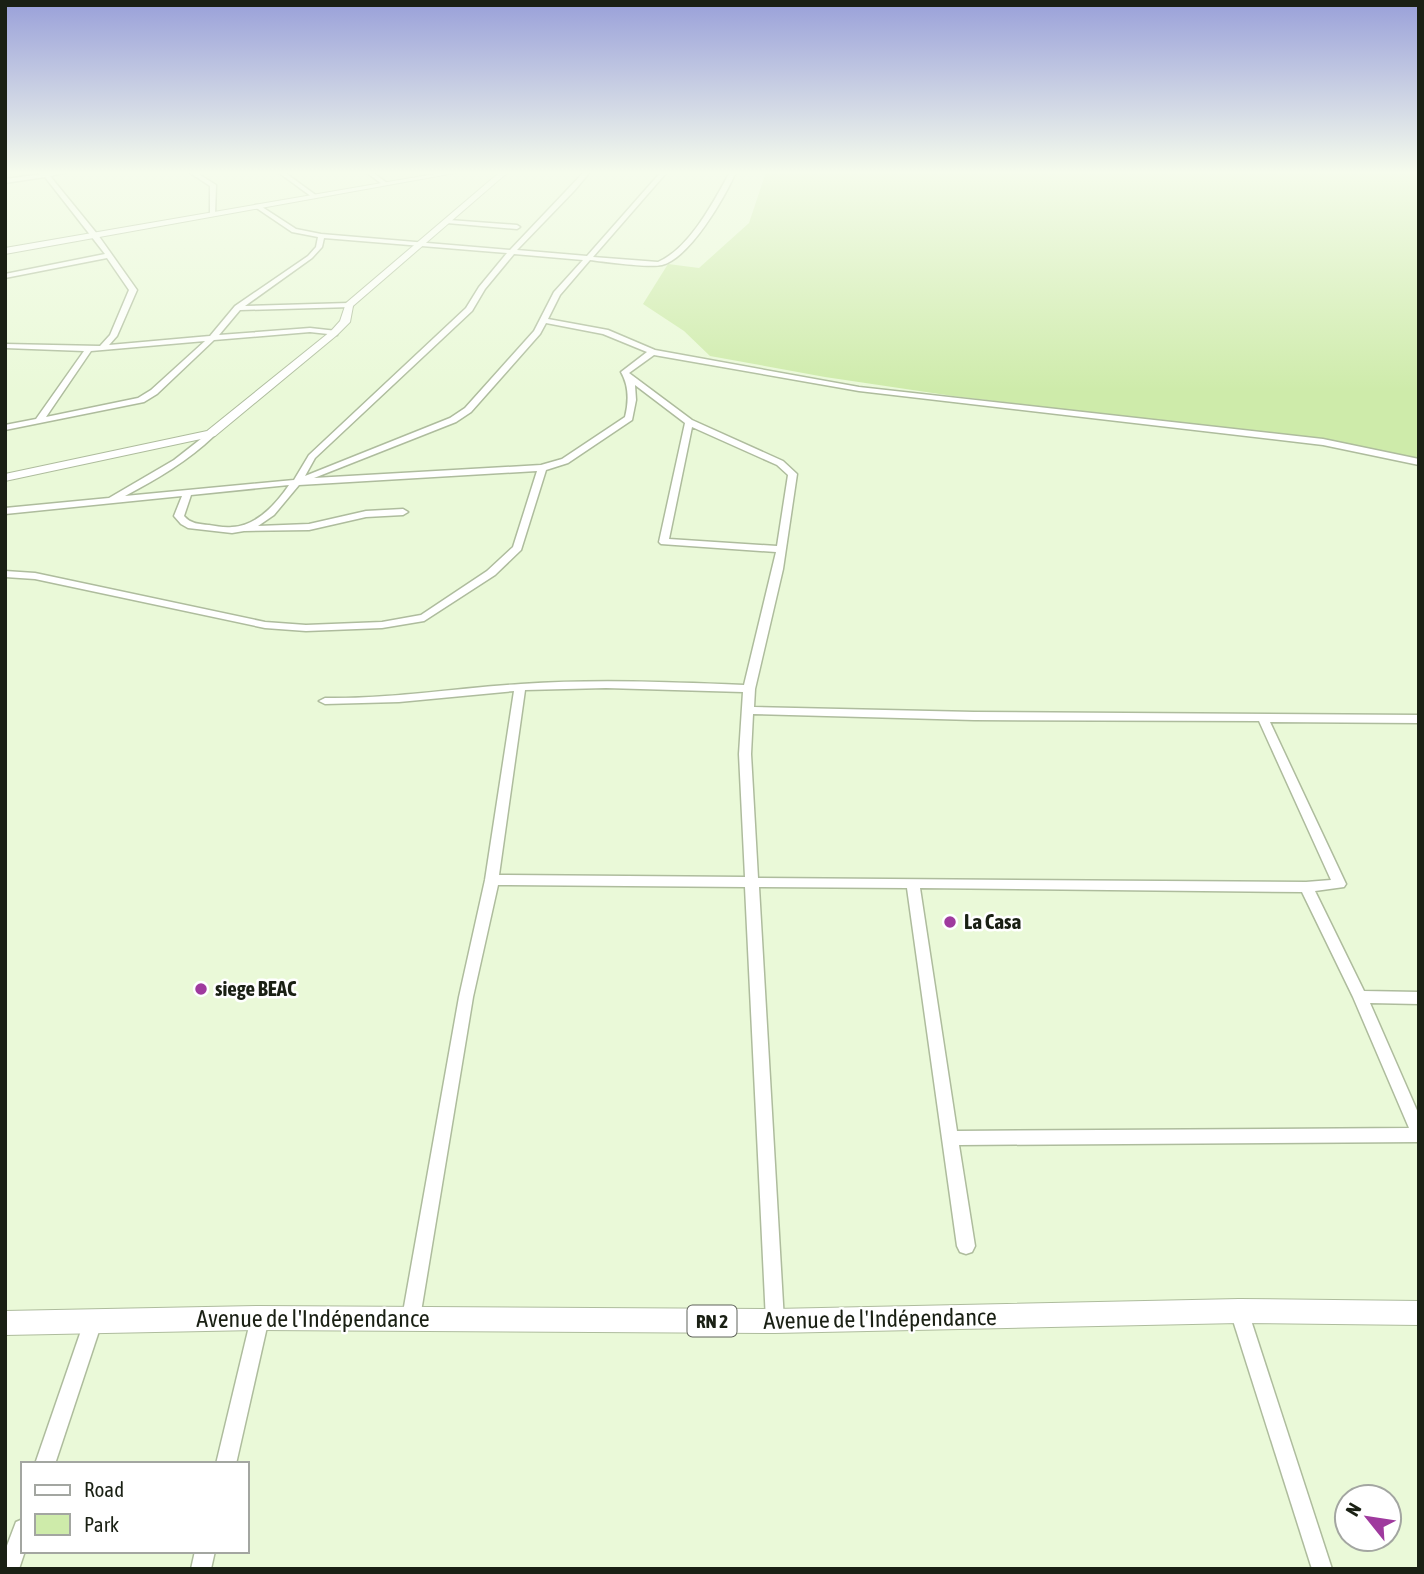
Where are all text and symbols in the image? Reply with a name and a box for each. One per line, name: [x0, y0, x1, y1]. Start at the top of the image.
place label: La Casa: [964, 909, 1021, 933]
marker: La Casa: [942, 914, 958, 930]
place label: siege BEAC: [215, 976, 297, 1000]
marker: siege BEAC: [193, 981, 209, 997]
street label: Avenue de l'Indépendance: [763, 1303, 997, 1334]
street label: Avenue de l'Indépendance: [196, 1305, 430, 1332]
road number: RN 2: [688, 1306, 736, 1336]
legend: [21, 1462, 248, 1553]
text: Road: [84, 1477, 124, 1501]
north arrow: [1333, 1483, 1403, 1553]
text: N: [1341, 1499, 1366, 1520]
text: Park: [84, 1512, 119, 1536]

